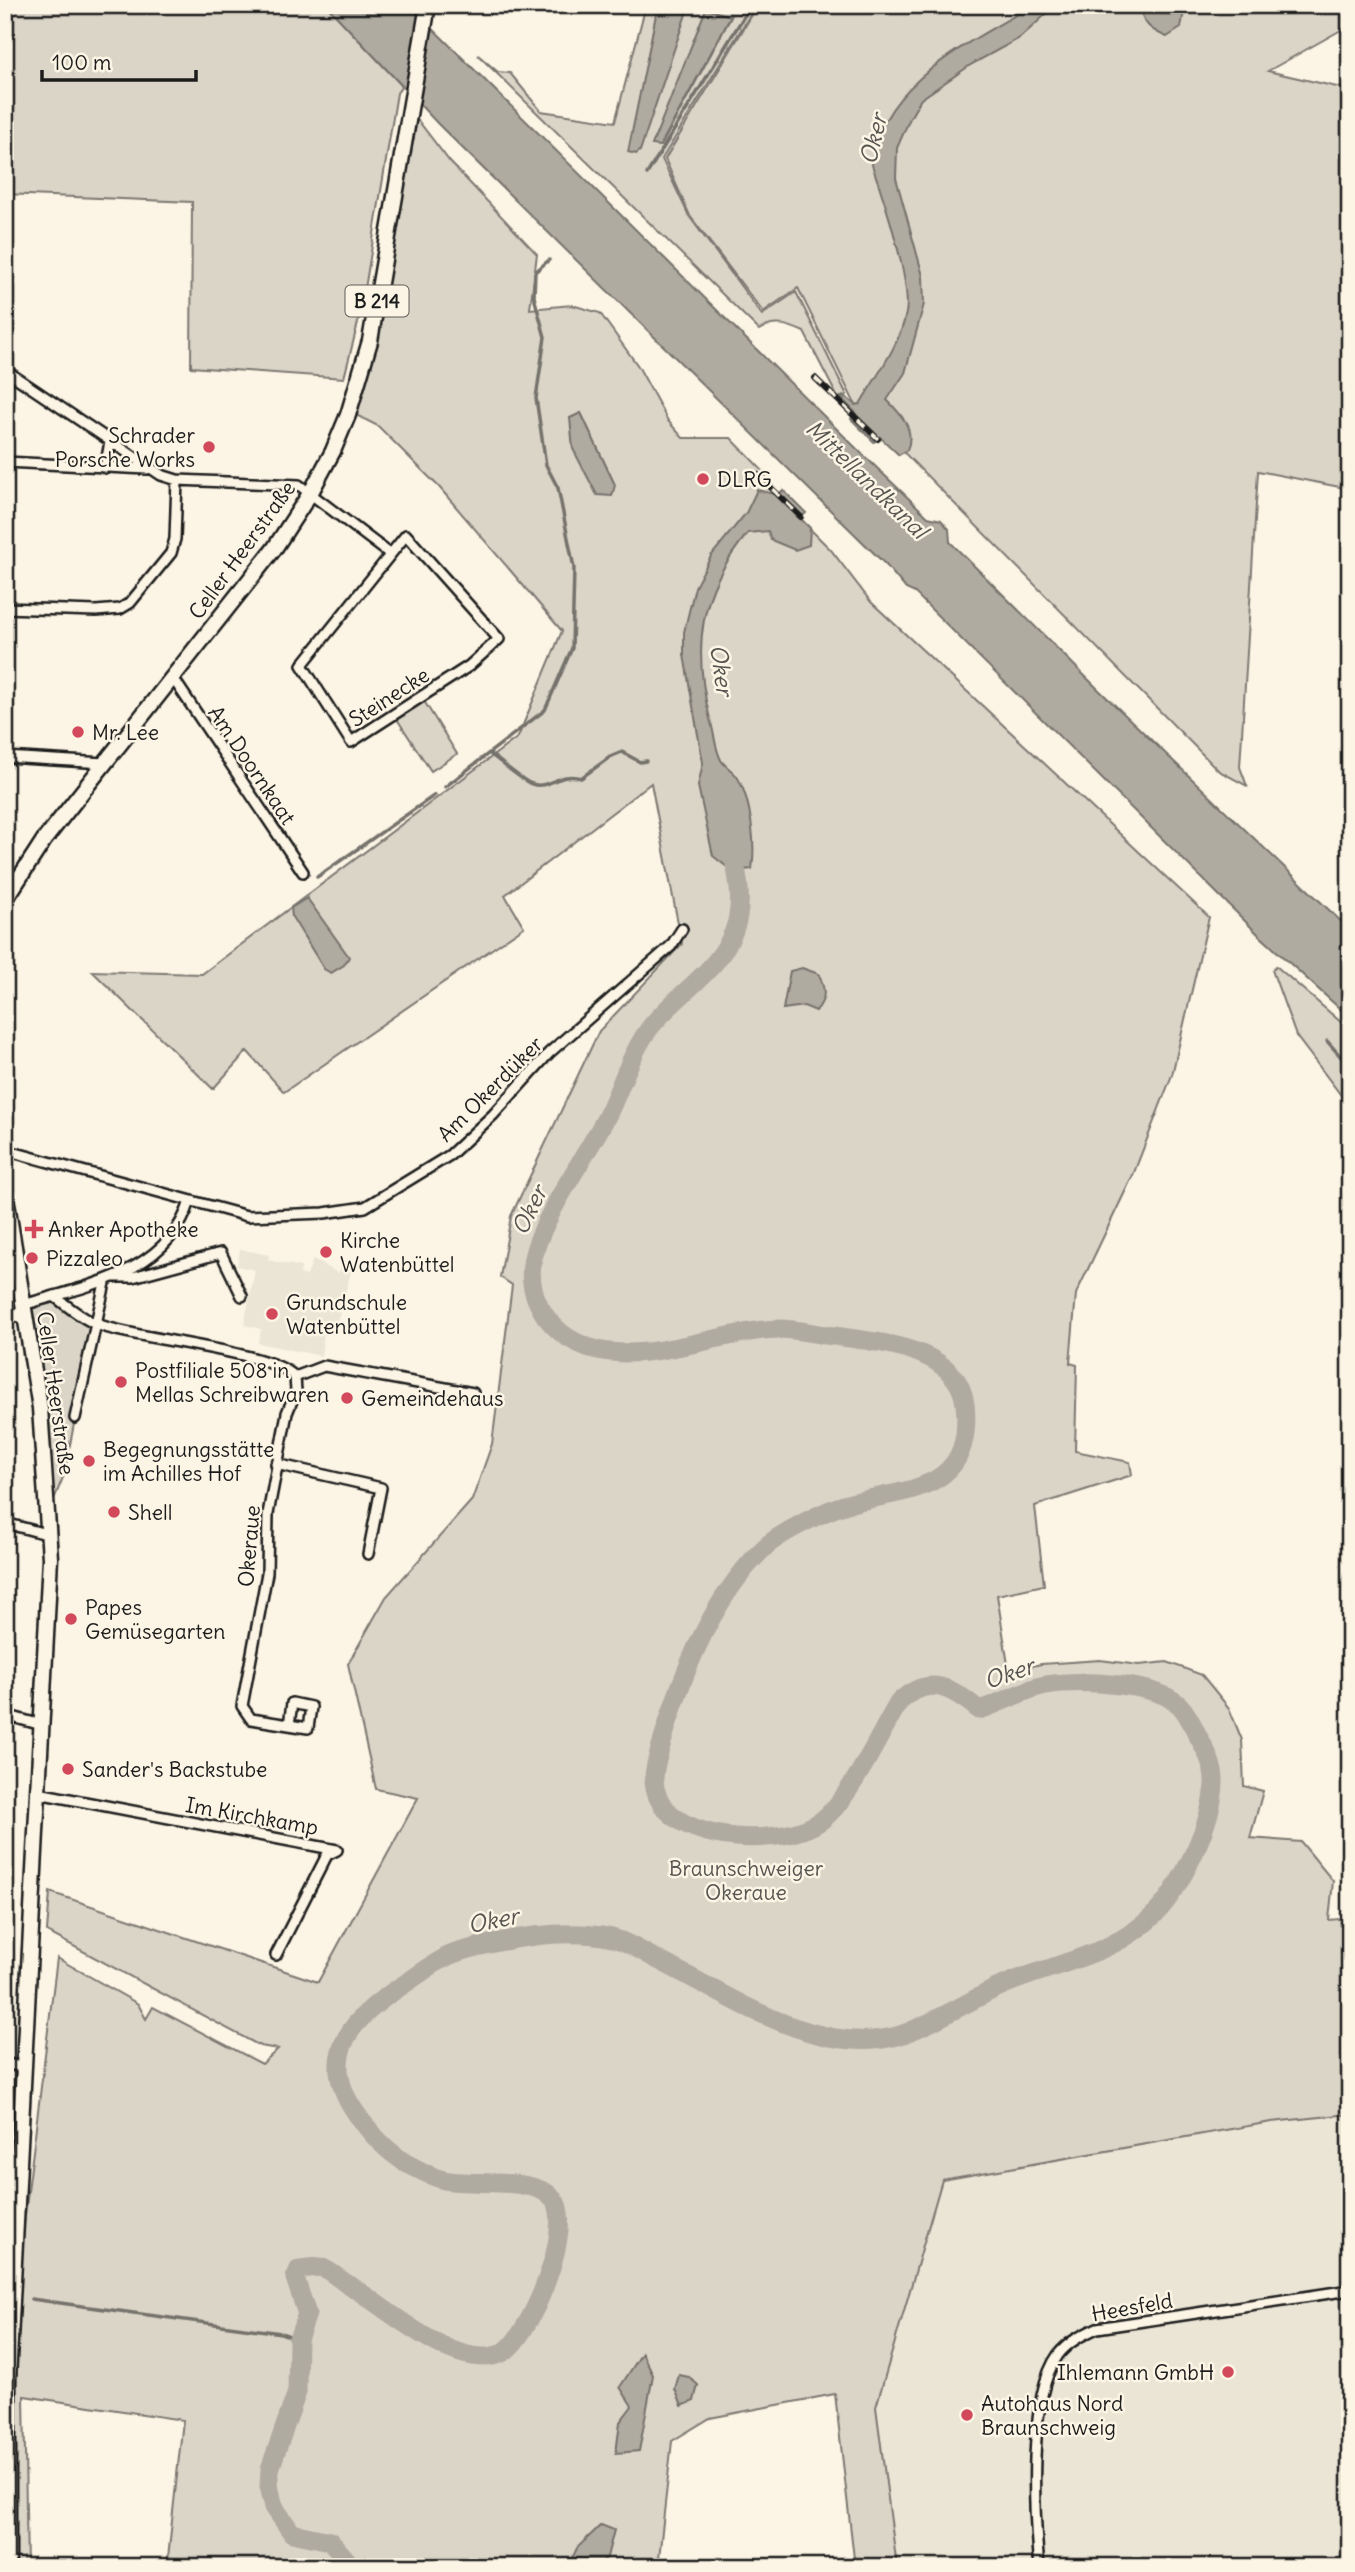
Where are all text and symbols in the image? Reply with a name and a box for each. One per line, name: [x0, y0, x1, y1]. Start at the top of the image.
scale bar: [42, 38, 196, 82]
text: 100 m: [52, 49, 111, 76]
water label: Oker: [853, 108, 893, 167]
road number: B 214: [346, 286, 408, 316]
water label: Mittellandkanal: [800, 414, 936, 546]
place label: Schrader Porsche Works: [55, 422, 195, 473]
marker: Schrader Porsche Works: [201, 439, 217, 455]
place label: DLRG: [717, 466, 772, 493]
marker: DLRG: [695, 471, 711, 487]
street label: Celler Heerstraße: [183, 475, 301, 625]
water label: Oker: [704, 643, 740, 700]
street label: Steinecke: [344, 661, 434, 733]
street label: Am Doornkaat: [202, 700, 302, 830]
place label: Mr. Lee: [92, 719, 159, 746]
marker: Mr. Lee: [70, 724, 86, 740]
street label: Am Okerdüker: [432, 1030, 549, 1147]
water label: Oker: [505, 1178, 554, 1239]
place label: Anker Apotheke: [48, 1216, 199, 1243]
marker: Anker Apotheke: [26, 1221, 42, 1237]
place label: Kirche Watenbüttel: [340, 1227, 455, 1278]
marker: Kirche Watenbüttel: [318, 1244, 334, 1260]
place label: Pizzaleo: [46, 1245, 123, 1272]
marker: Pizzaleo: [24, 1250, 40, 1266]
place label: Grundschule Watenbüttel: [286, 1289, 407, 1340]
marker: Grundschule Watenbüttel: [264, 1306, 280, 1322]
street label: Celler Heerstraße: [31, 1310, 81, 1476]
place label: Postfiliale 508 in Mellas Schreibwaren: [135, 1357, 329, 1408]
marker: Postfiliale 508 in Mellas Schreibwaren: [113, 1374, 129, 1390]
place label: Gemeindehaus: [361, 1385, 503, 1412]
marker: Gemeindehaus: [339, 1390, 355, 1406]
place label: Begegnungsstätte im Achilles Hof: [103, 1436, 274, 1487]
marker: Begegnungsstätte im Achilles Hof: [81, 1453, 97, 1469]
place label: Shell: [128, 1499, 173, 1526]
marker: Shell: [106, 1504, 122, 1520]
street label: Okeraue: [232, 1504, 266, 1588]
place label: Papes Gemüsegarten: [85, 1594, 226, 1645]
marker: Papes Gemüsegarten: [63, 1611, 79, 1627]
water label: Oker: [980, 1650, 1040, 1695]
place label: Sander's Backstube: [82, 1756, 267, 1783]
marker: Sander's Backstube: [60, 1761, 76, 1777]
street label: Im Kirchkamp: [184, 1791, 320, 1841]
park label: Braunschweiger Okeraue: [669, 1855, 824, 1906]
water label: Oker: [465, 1900, 523, 1939]
street label: Heesfeld: [1089, 2287, 1175, 2327]
place label: Ihlemann GmbH: [1057, 2359, 1214, 2386]
marker: Ihlemann GmbH: [1220, 2364, 1236, 2380]
place label: Autohaus Nord Braunschweig: [981, 2390, 1123, 2441]
marker: Autohaus Nord Braunschweig: [959, 2407, 975, 2423]

